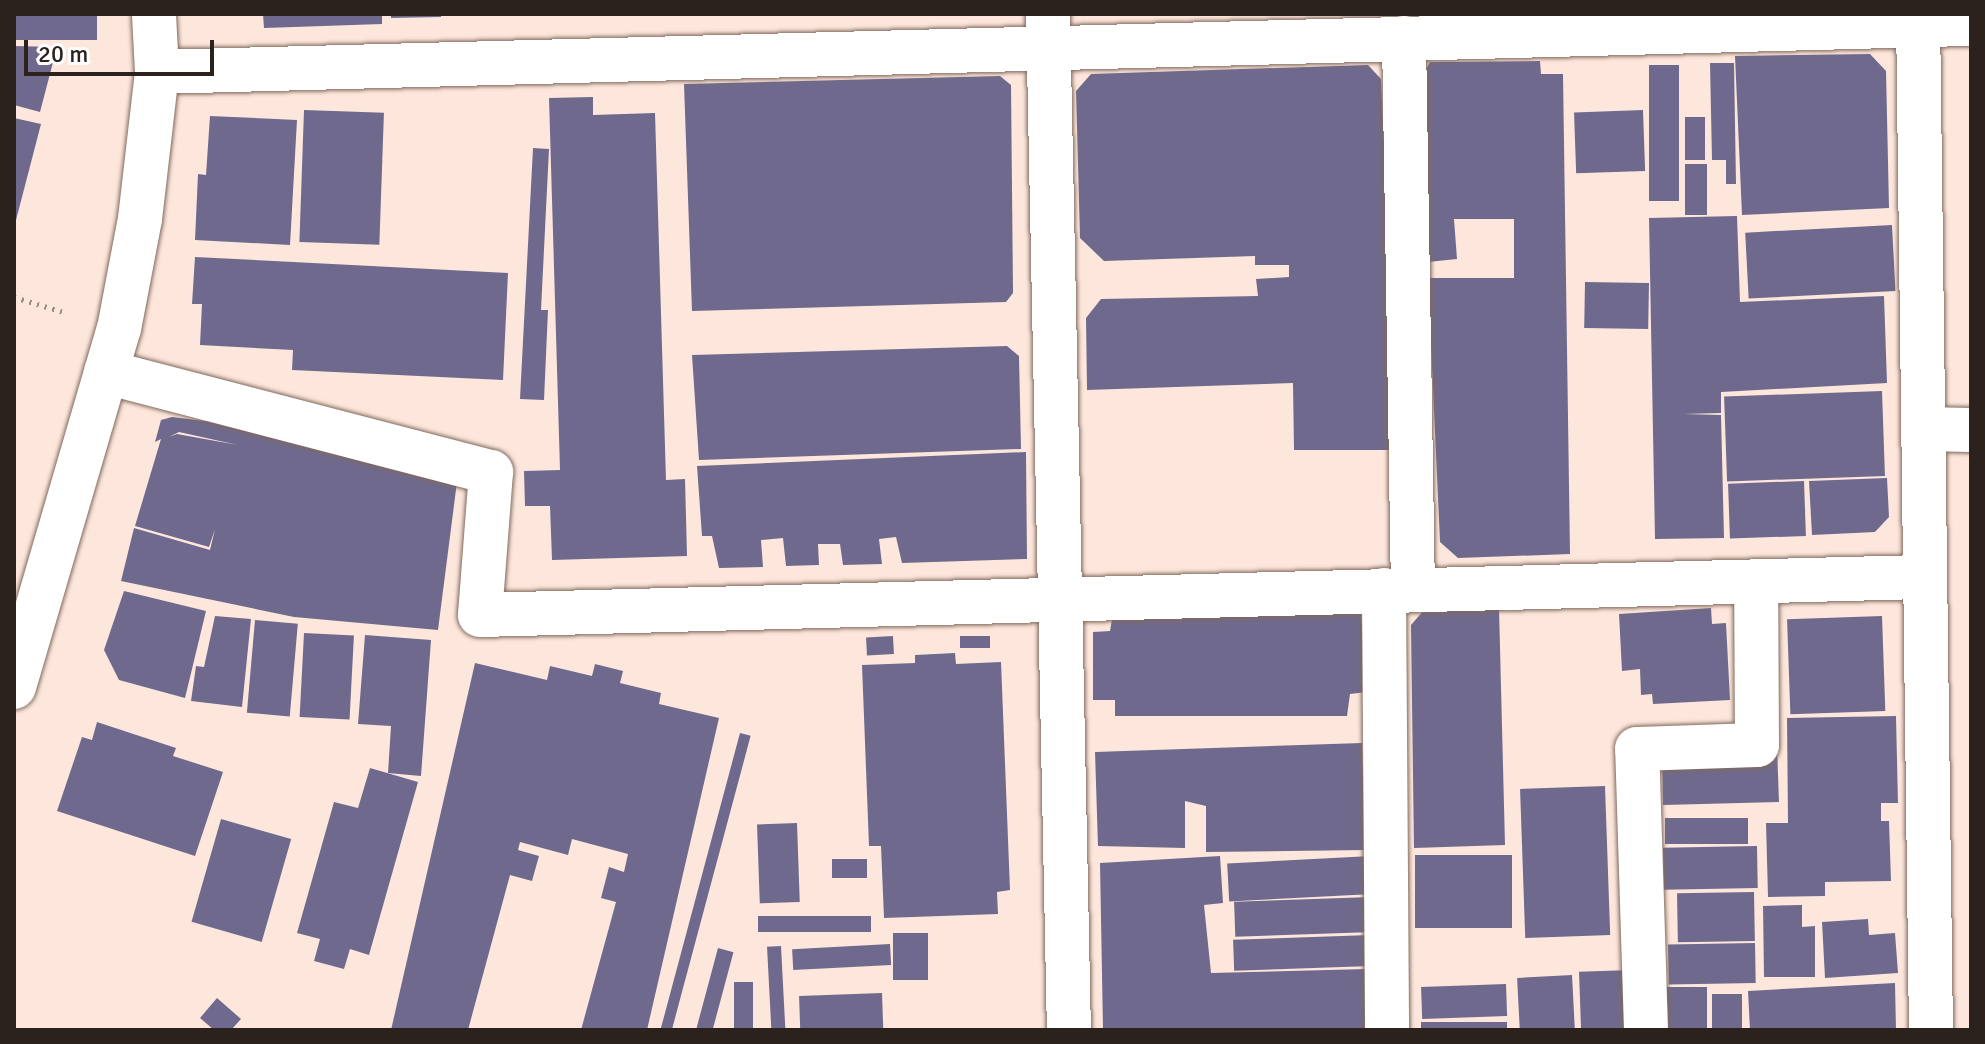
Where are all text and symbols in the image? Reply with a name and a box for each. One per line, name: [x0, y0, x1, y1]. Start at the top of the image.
scale bar: [28, 24, 218, 74]
text: 20 m: [38, 39, 88, 69]

